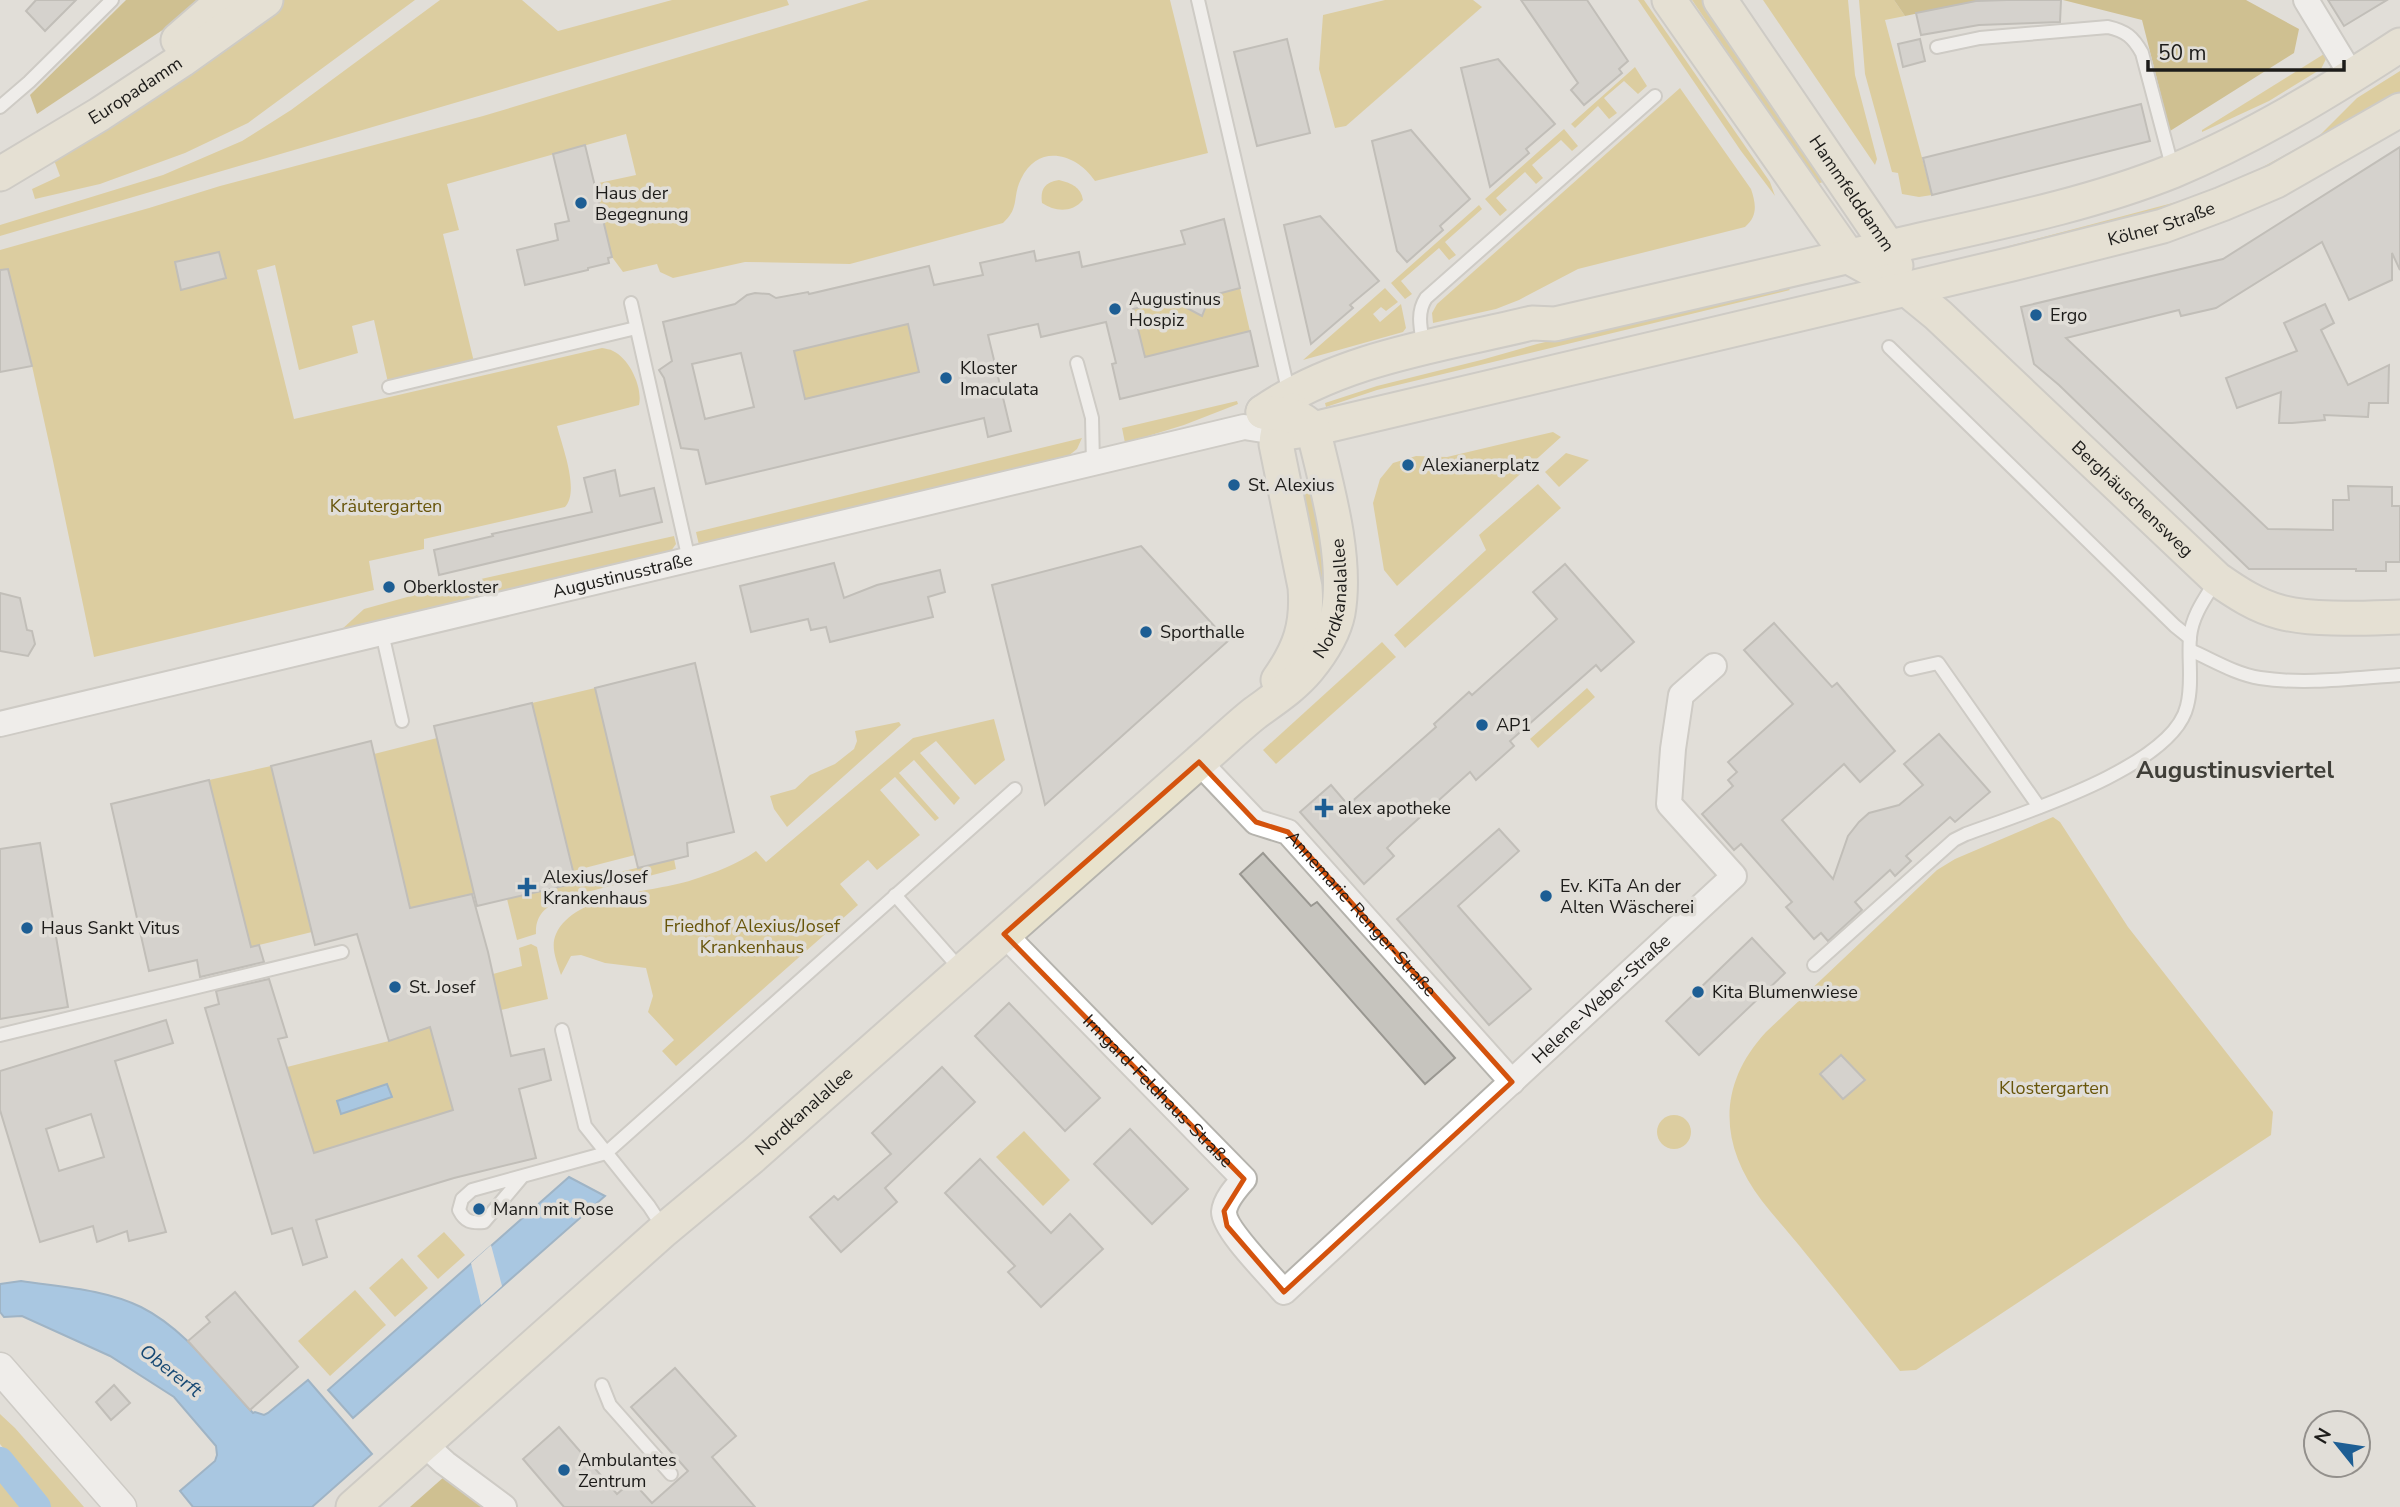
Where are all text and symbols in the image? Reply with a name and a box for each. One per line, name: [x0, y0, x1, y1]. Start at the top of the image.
scale bar: [2148, 28, 2344, 72]
text: 50 m: [2158, 39, 2207, 67]
street label: Europadamm: [84, 51, 187, 130]
street label: Hammfelddamm: [1804, 130, 1900, 256]
place label: Haus der Begegnung: [595, 181, 689, 226]
marker: Haus der Begegnung: [573, 195, 589, 211]
street label: Kölner Straße: [2105, 196, 2218, 251]
place label: Augustinus Hospiz: [1129, 287, 1221, 332]
marker: Augustinus Hospiz: [1107, 301, 1123, 317]
place label: Ergo: [2050, 303, 2087, 327]
marker: Ergo: [2028, 307, 2044, 323]
place label: Kloster Imaculata: [960, 356, 1039, 401]
marker: Kloster Imaculata: [938, 370, 954, 386]
street label: Berghäuschensweg: [2066, 435, 2198, 562]
place label: Alexianerplatz: [1422, 453, 1539, 477]
marker: Alexianerplatz: [1400, 457, 1416, 473]
place label: St. Alexius: [1248, 473, 1335, 497]
marker: St. Alexius: [1226, 477, 1242, 493]
park label: Kräutergarten: [330, 494, 442, 518]
street label: Nordkanalallee: [1308, 537, 1353, 663]
street label: Augustinusstraße: [550, 547, 695, 604]
place label: Oberkloster: [403, 575, 499, 599]
marker: Oberkloster: [381, 579, 397, 595]
place label: Sporthalle: [1160, 620, 1245, 644]
marker: Sporthalle: [1138, 624, 1154, 640]
place label: AP1: [1496, 713, 1531, 737]
marker: AP1: [1474, 717, 1490, 733]
district label: Augustinusviertel: [2136, 754, 2334, 786]
place label: alex apotheke: [1338, 796, 1451, 820]
marker: alex apotheke: [1316, 800, 1332, 816]
street label: Annemarie-Renger-Straße: [1280, 826, 1442, 1002]
place label: Alexius/Josef Krankenhaus: [543, 865, 649, 910]
place label: Ev. KiTa An der Alten Wäscherei: [1560, 874, 1694, 919]
marker: Alexius/Josef Krankenhaus: [517, 877, 537, 897]
marker: Ev. KiTa An der Alten Wäscherei: [1538, 888, 1554, 904]
park label: Friedhof Alexius/Josef Krankenhaus: [664, 914, 841, 959]
place label: Haus Sankt Vitus: [41, 916, 180, 940]
marker: Haus Sankt Vitus: [19, 920, 35, 936]
street label: Helene-Weber-Straße: [1527, 929, 1676, 1069]
place label: St. Josef: [409, 975, 476, 999]
marker: St. Josef: [387, 979, 403, 995]
place label: Kita Blumenwiese: [1712, 980, 1858, 1004]
marker: Kita Blumenwiese: [1690, 984, 1706, 1000]
street label: Irmgard-Feldhaus-Straße: [1077, 1009, 1238, 1173]
street label: Nordkanalallee: [750, 1061, 858, 1161]
park label: Klostergarten: [1999, 1076, 2109, 1100]
place label: Mann mit Rose: [493, 1197, 614, 1221]
marker: Mann mit Rose: [471, 1201, 487, 1217]
water label: Obererft: [134, 1338, 208, 1404]
north arrow: [2302, 1409, 2372, 1479]
text: N: [2308, 1423, 2338, 1449]
place label: Ambulantes Zentrum: [578, 1448, 677, 1493]
marker: Ambulantes Zentrum: [556, 1462, 572, 1478]

